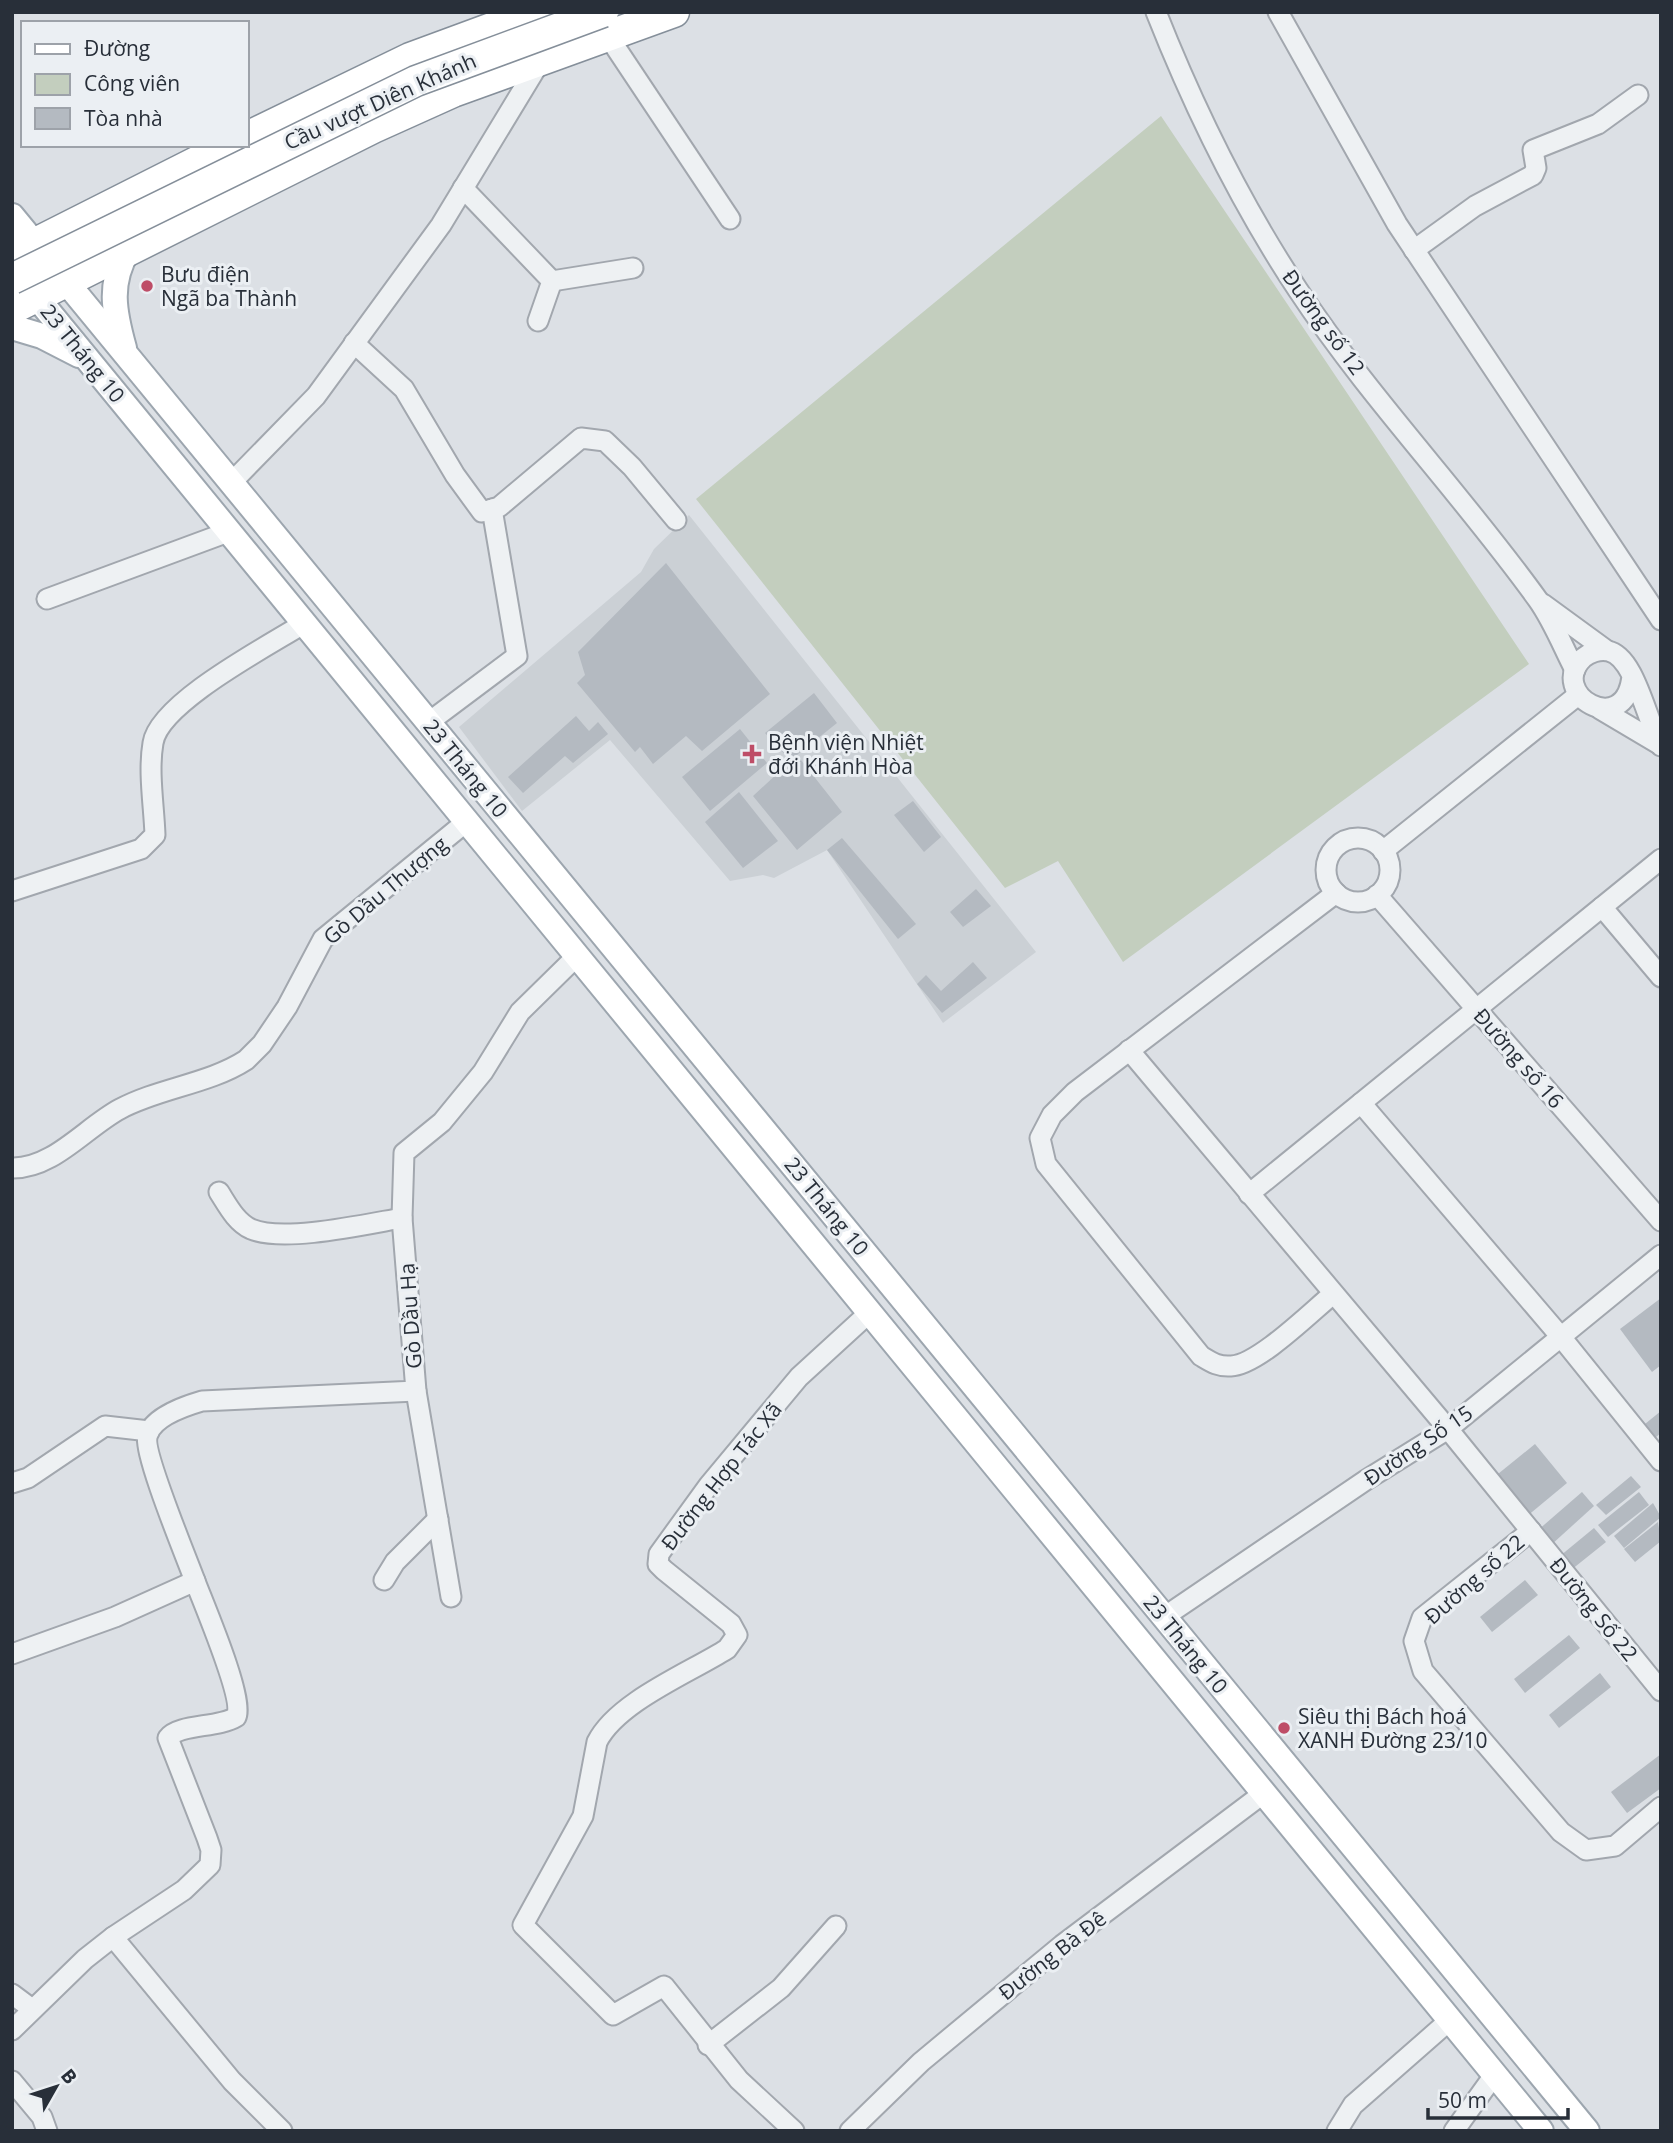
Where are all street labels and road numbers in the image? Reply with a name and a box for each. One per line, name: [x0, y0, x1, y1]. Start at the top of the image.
street label: Cầu vượt Diên Khánh: [280, 46, 480, 156]
street label: Đường số 12: [1276, 264, 1372, 380]
street label: 23 Tháng 10: [35, 298, 131, 408]
street label: 23 Tháng 10: [418, 713, 514, 823]
street label: Gò Dầu Thượng: [317, 830, 453, 950]
street label: Đường số 16: [1468, 1002, 1570, 1114]
street label: 23 Tháng 10: [779, 1151, 875, 1261]
street label: Gò Dầu Hạ: [392, 1262, 428, 1370]
street label: Đường Hợp Tác Xã: [654, 1396, 788, 1556]
street label: Đường Số 15: [1358, 1398, 1478, 1492]
street label: Đường số 22: [1418, 1528, 1530, 1630]
street label: Đường Số 22: [1544, 1551, 1644, 1667]
street label: 23 Tháng 10: [1138, 1589, 1234, 1699]
street label: Đường Bà Đê: [992, 1904, 1112, 2006]

